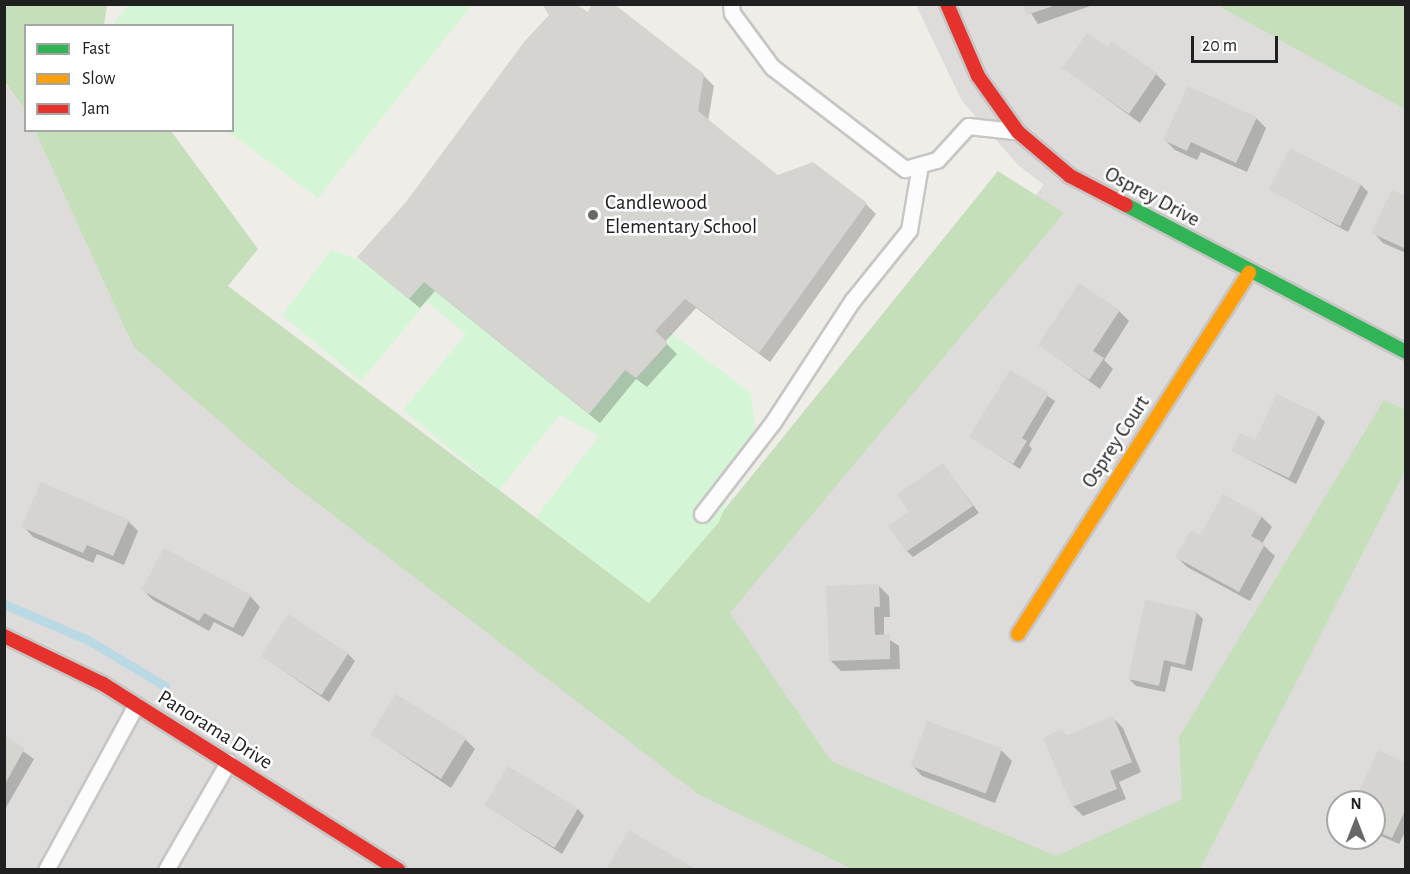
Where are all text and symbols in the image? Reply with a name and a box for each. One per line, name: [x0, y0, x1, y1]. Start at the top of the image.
legend: [24, 24, 234, 132]
scale bar: [1194, 24, 1281, 62]
text: 20 m: [1202, 37, 1237, 55]
text: Fast: [82, 40, 110, 58]
text: Slow: [82, 70, 115, 88]
text: Jam: [82, 100, 110, 118]
street label: Osprey Drive: [1100, 161, 1204, 233]
place label: Candlewood Elementary School: [605, 190, 757, 240]
marker: Candlewood Elementary School: [586, 208, 600, 222]
street label: Osprey Court: [1077, 391, 1155, 493]
street label: Panorama Drive: [153, 685, 277, 775]
north arrow: [1326, 790, 1386, 850]
text: N: [1350, 796, 1362, 812]

